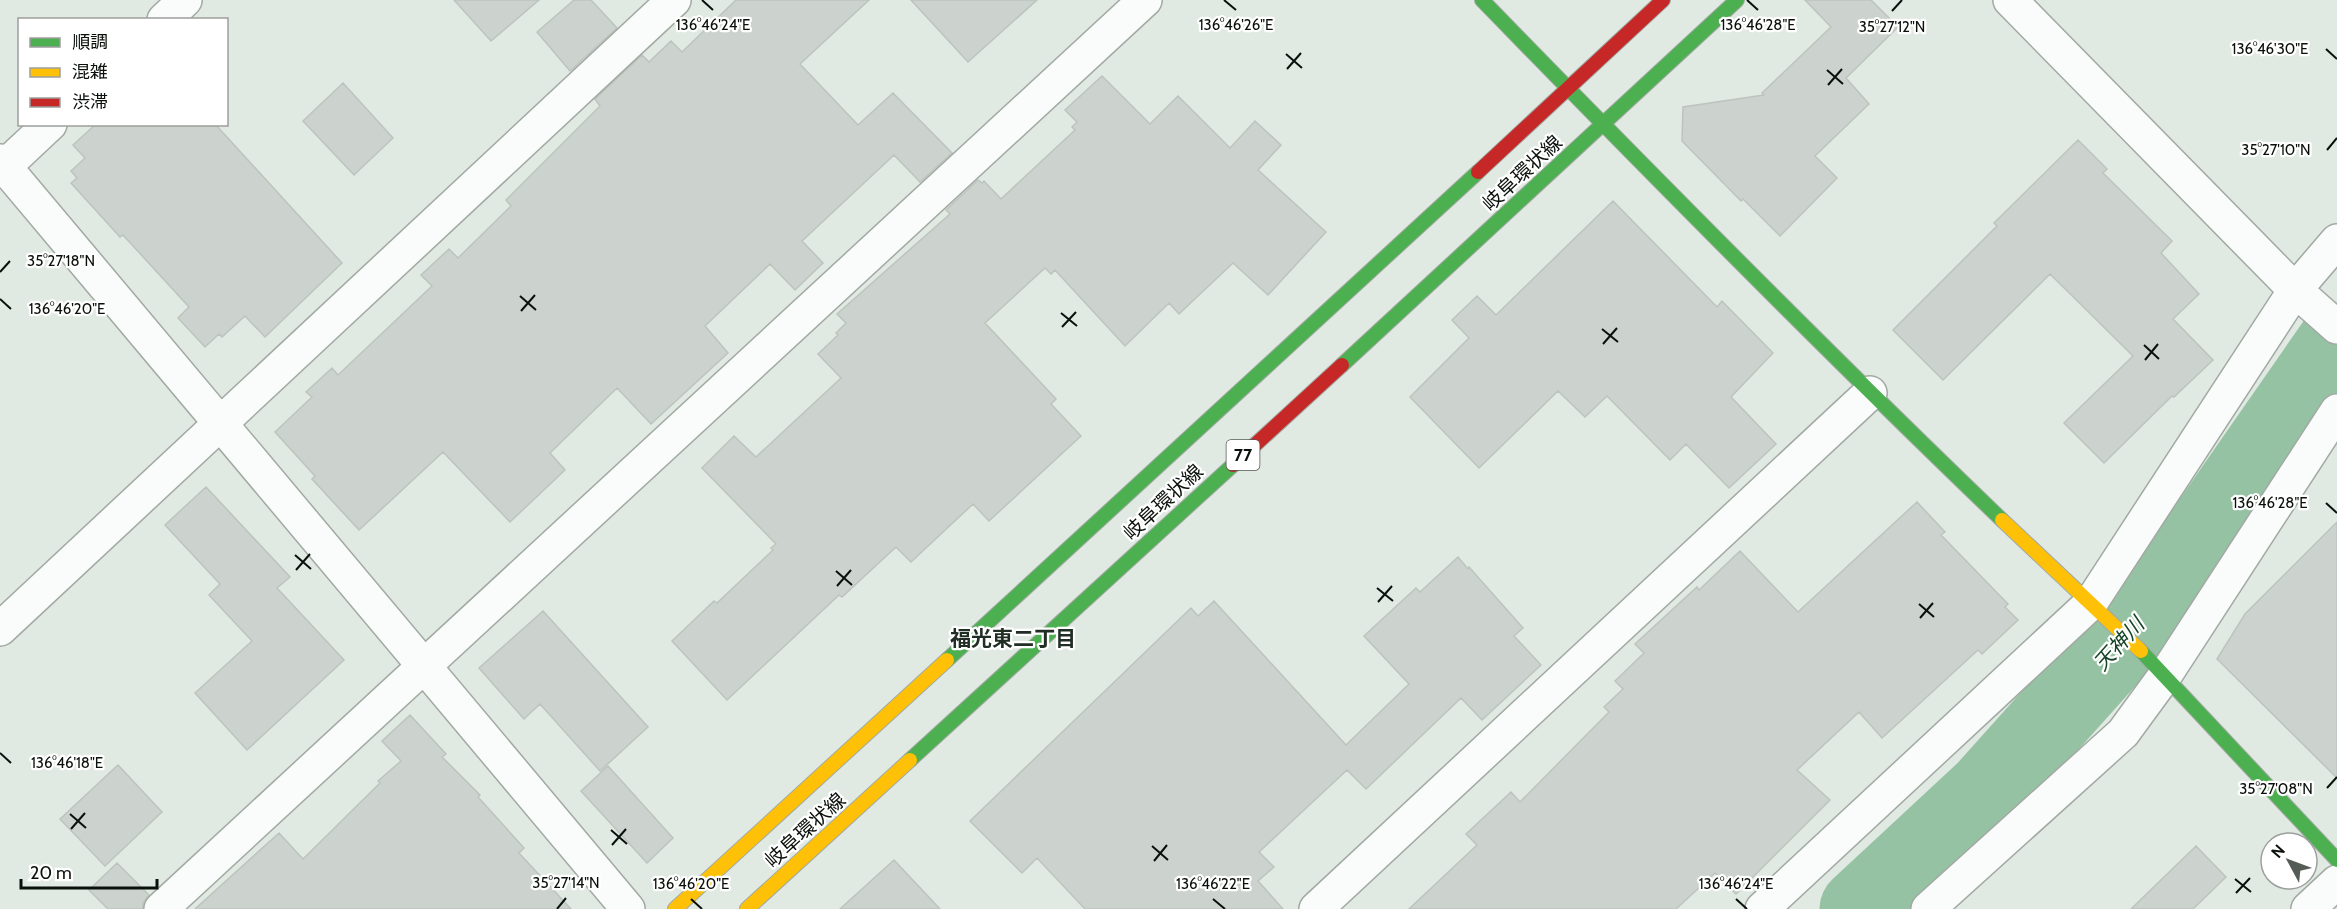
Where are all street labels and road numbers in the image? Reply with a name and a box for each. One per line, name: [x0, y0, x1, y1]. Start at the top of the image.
street label: 岐阜環状線: [1477, 130, 1567, 216]
road number: 77: [1226, 440, 1260, 470]
street label: 岐阜環状線: [1118, 459, 1208, 545]
street label: 岐阜環状線: [760, 788, 850, 872]

